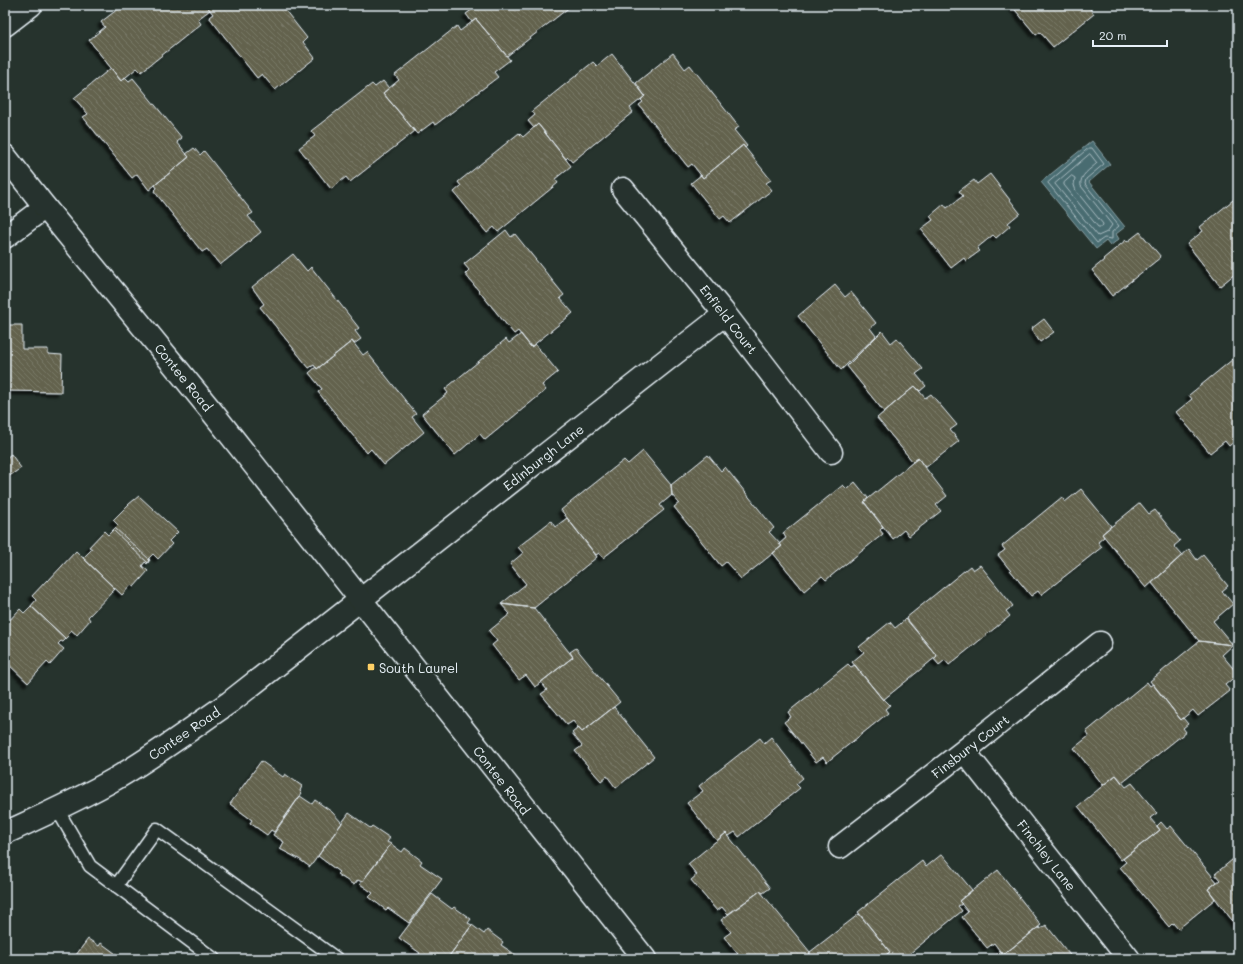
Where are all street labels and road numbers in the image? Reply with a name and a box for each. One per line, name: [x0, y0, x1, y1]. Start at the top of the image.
street label: Enfield Court: [697, 281, 762, 357]
street label: Contee Road: [151, 340, 217, 414]
street label: Edinburgh Lane: [499, 420, 587, 494]
street label: Contee Road: [145, 703, 223, 763]
street label: Finsbury Court: [928, 710, 1012, 782]
street label: Contee Road: [470, 742, 534, 818]
street label: Finchley Lane: [1014, 816, 1080, 894]

